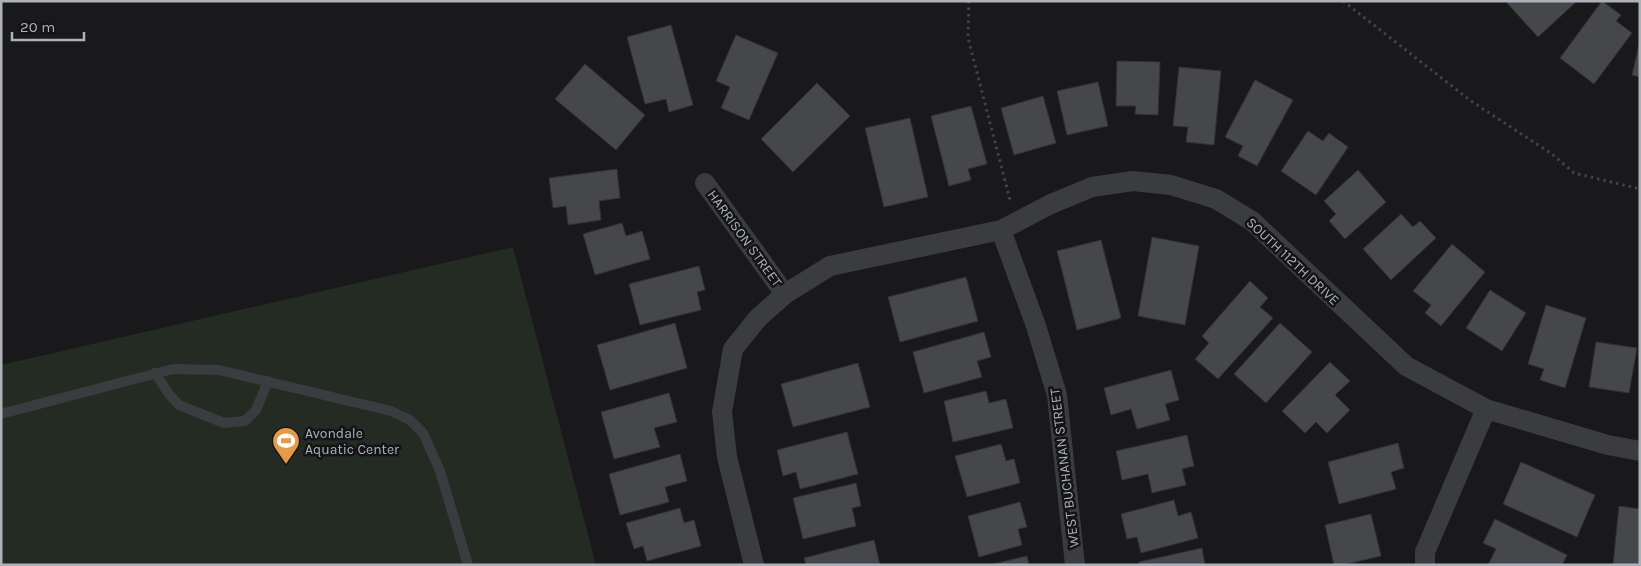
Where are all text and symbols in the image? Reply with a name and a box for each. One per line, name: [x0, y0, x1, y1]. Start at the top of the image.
scale bar: [12, 10, 85, 42]
text: 20 m: [20, 18, 55, 36]
street label: HARRISON STREET: [704, 187, 785, 290]
street label: SOUTH 112TH DRIVE: [1243, 214, 1343, 309]
street label: WEST BUCHANAN STREET: [1046, 387, 1083, 549]
place label: Avondale Aquatic Center: [305, 425, 400, 458]
sports icon: Avondale Aquatic Center: [271, 426, 301, 465]

